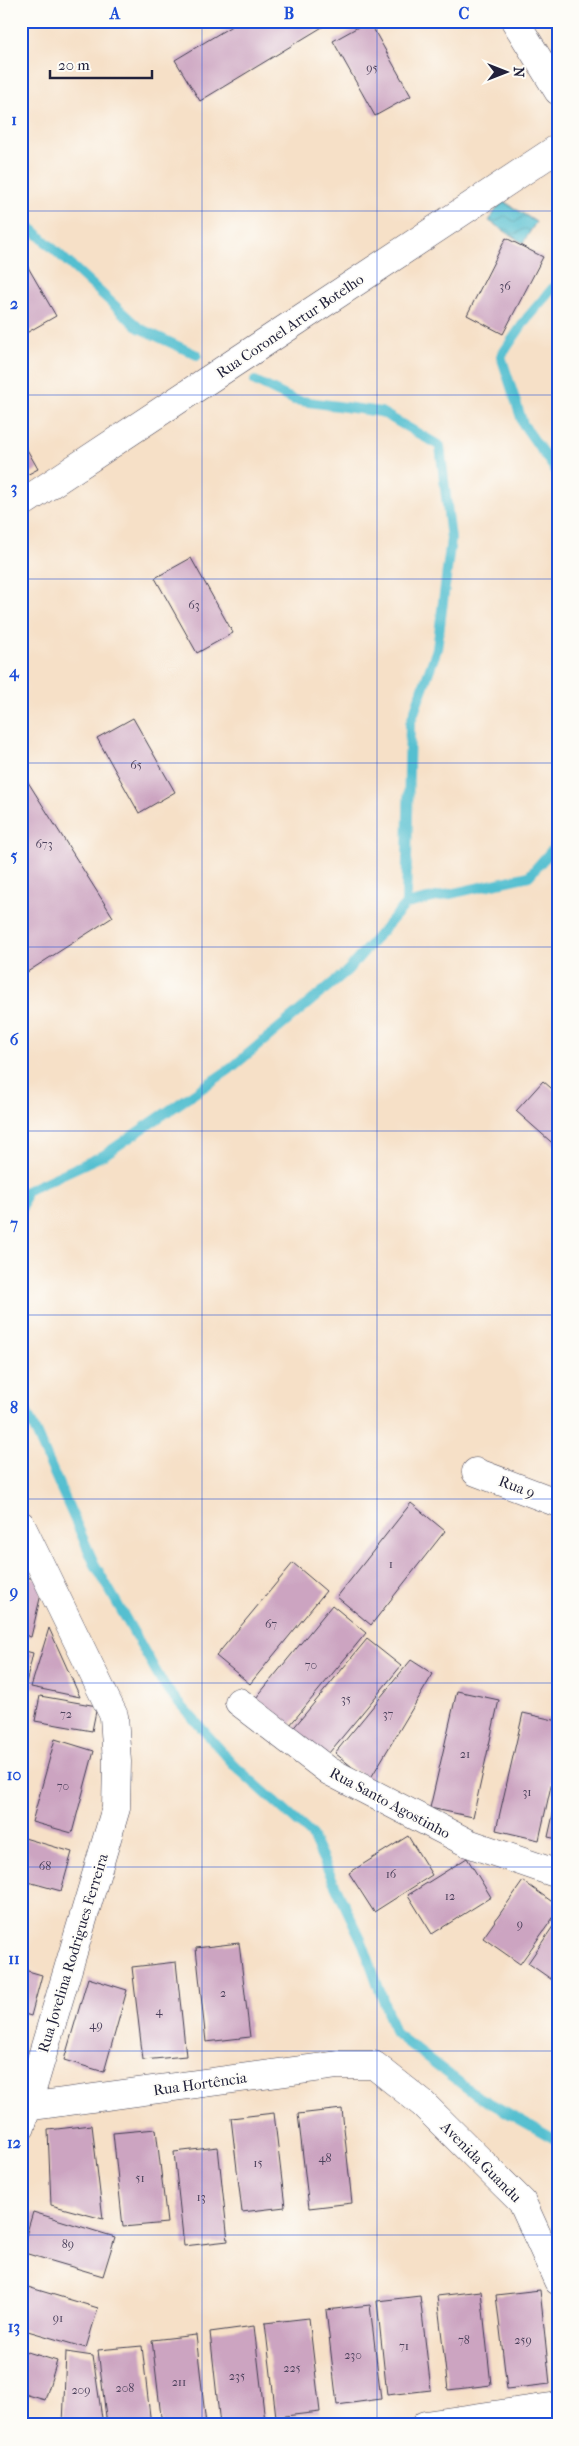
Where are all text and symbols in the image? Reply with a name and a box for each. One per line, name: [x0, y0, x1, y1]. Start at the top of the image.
text: A: [109, 4, 121, 23]
text: B: [284, 4, 294, 23]
text: C: [459, 4, 470, 23]
scale bar: [50, 48, 152, 80]
north arrow: [482, 48, 532, 98]
text: 20 m: [58, 56, 90, 74]
house number: 95: [366, 61, 378, 75]
text: N: [510, 67, 527, 78]
text: 1: [11, 110, 17, 129]
street label: Rua Coronel Artur Botelho: [213, 270, 367, 382]
house number: 36: [499, 279, 511, 293]
text: 2: [10, 294, 18, 313]
text: 3: [11, 478, 17, 498]
house number: 63: [188, 598, 200, 612]
text: 4: [8, 662, 20, 682]
house number: 65: [130, 758, 142, 772]
house number: 673: [35, 837, 53, 851]
text: 5: [11, 846, 18, 865]
text: 6: [10, 1030, 19, 1049]
text: 7: [9, 1214, 18, 1233]
text: 8: [10, 1398, 18, 1417]
street label: Rua 9: [496, 1472, 538, 1502]
house number: 1: [389, 1557, 393, 1571]
text: 9: [9, 1582, 18, 1602]
house number: 67: [265, 1617, 277, 1631]
house number: 70: [305, 1658, 317, 1672]
house number: 35: [341, 1692, 351, 1706]
house number: 72: [60, 1707, 72, 1721]
house number: 37: [383, 1707, 394, 1721]
house number: 21: [460, 1747, 470, 1761]
street label: Rua Santo Agostinho: [327, 1764, 454, 1843]
text: 10: [7, 1765, 21, 1784]
house number: 70: [57, 1779, 69, 1793]
house number: 31: [522, 1785, 532, 1799]
street label: Rua Jovelina Rodrigues Ferreira: [34, 1850, 112, 2055]
house number: 68: [39, 1859, 51, 1873]
house number: 16: [386, 1867, 397, 1881]
house number: 12: [445, 1889, 455, 1903]
house number: 9: [517, 1917, 523, 1931]
text: 11: [8, 1949, 20, 1968]
house number: 2: [220, 1986, 226, 2000]
house number: 4: [155, 2004, 163, 2018]
house number: 49: [89, 2018, 103, 2032]
street label: Rua Hortência: [152, 2068, 249, 2099]
street label: Avenida Guandu: [436, 2117, 525, 2206]
text: 12: [7, 2133, 21, 2152]
house number: 48: [318, 2151, 332, 2165]
house number: 15: [253, 2156, 263, 2170]
house number: 51: [135, 2171, 145, 2185]
house number: 13: [196, 2190, 206, 2204]
house number: 89: [62, 2237, 74, 2251]
house number: 91: [53, 2311, 63, 2325]
text: 13: [8, 2317, 20, 2337]
house number: 78: [458, 2333, 470, 2347]
house number: 259: [514, 2333, 532, 2347]
house number: 71: [399, 2339, 409, 2353]
house number: 230: [344, 2348, 362, 2362]
house number: 225: [283, 2361, 301, 2375]
house number: 235: [229, 2369, 245, 2383]
house number: 211: [172, 2375, 186, 2389]
house number: 208: [116, 2381, 134, 2395]
house number: 209: [71, 2383, 91, 2397]

